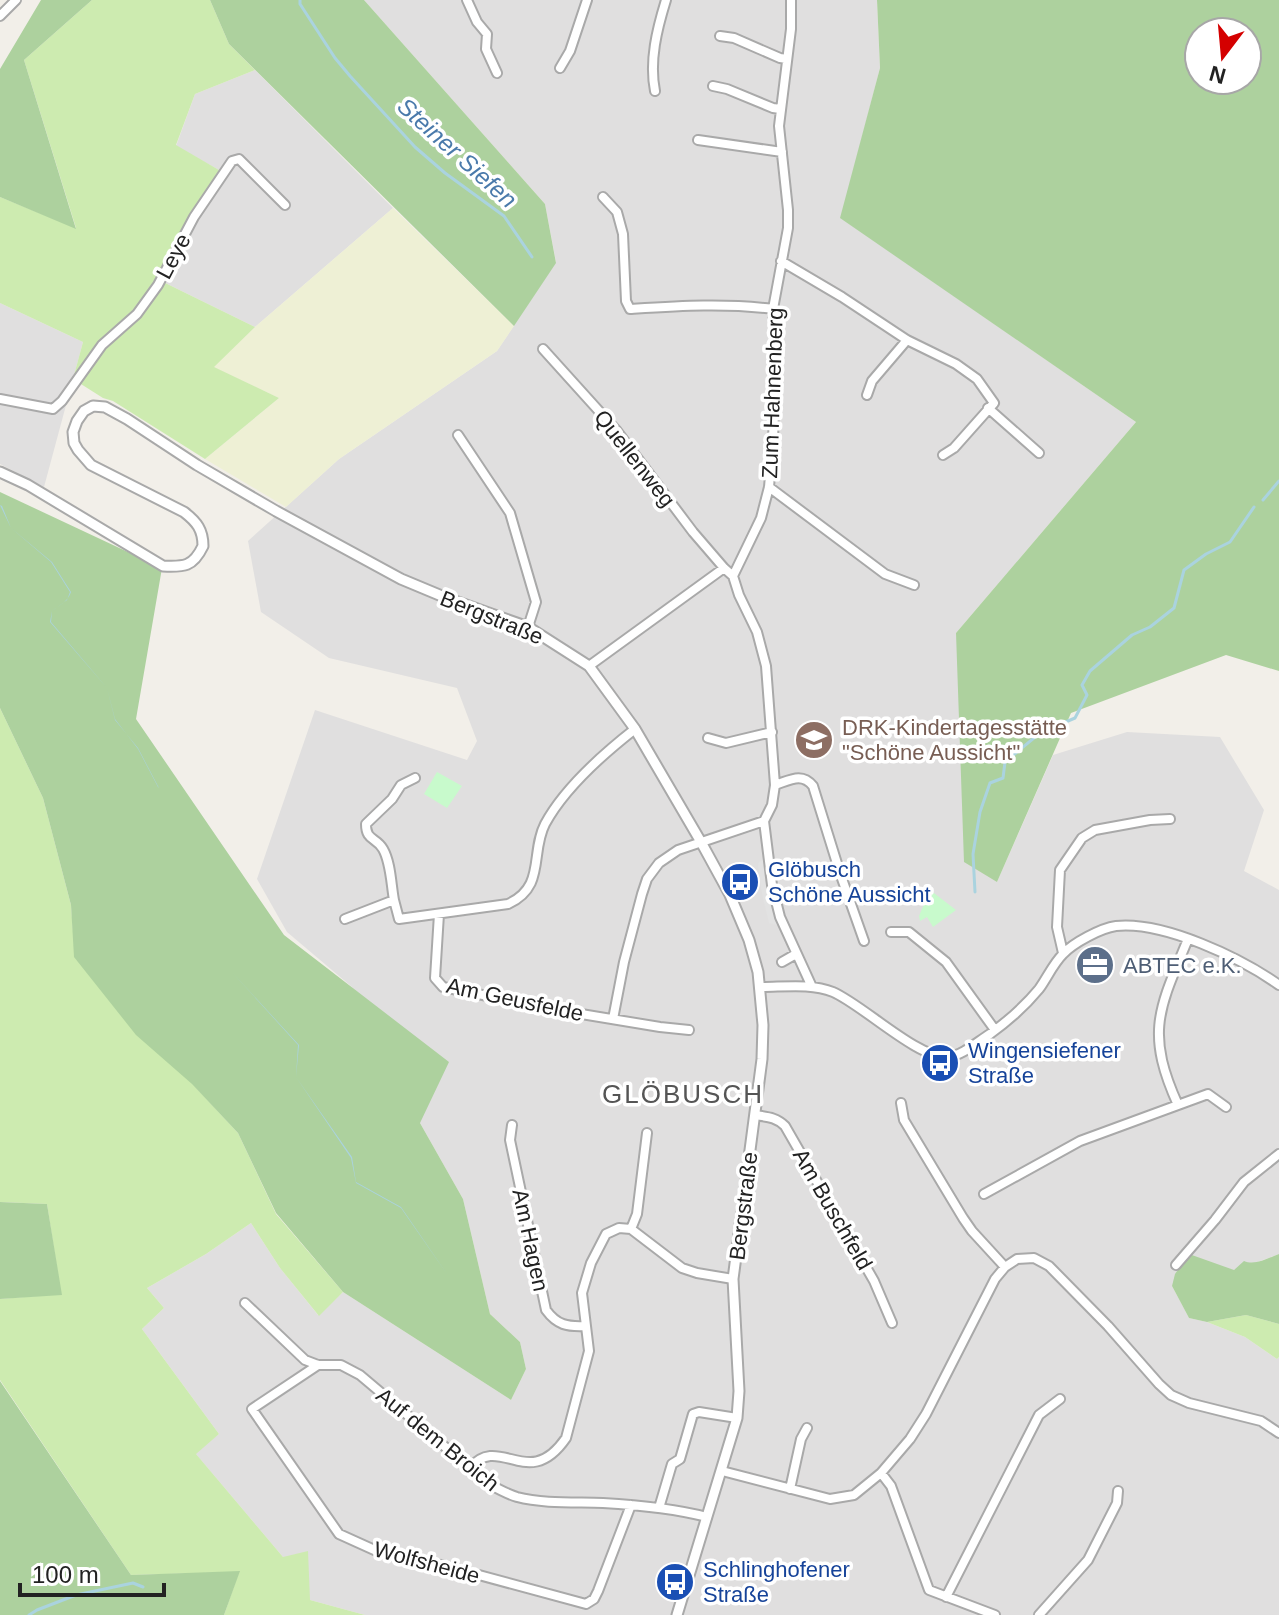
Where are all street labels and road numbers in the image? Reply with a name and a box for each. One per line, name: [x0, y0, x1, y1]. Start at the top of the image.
street label: Leye: [151, 229, 196, 283]
street label: Zum Hahnenberg: [757, 307, 788, 479]
street label: Quellenweg: [589, 405, 680, 512]
street label: Bergstraße: [437, 585, 547, 649]
street label: Am Geusfelde: [444, 973, 586, 1026]
street label: Am Buschfeld: [788, 1144, 877, 1274]
street label: Bergstraße: [724, 1151, 763, 1262]
street label: Am Hagen: [507, 1187, 554, 1294]
street label: Auf dem Broich: [371, 1382, 504, 1496]
street label: Wolfsheide: [371, 1536, 482, 1589]

